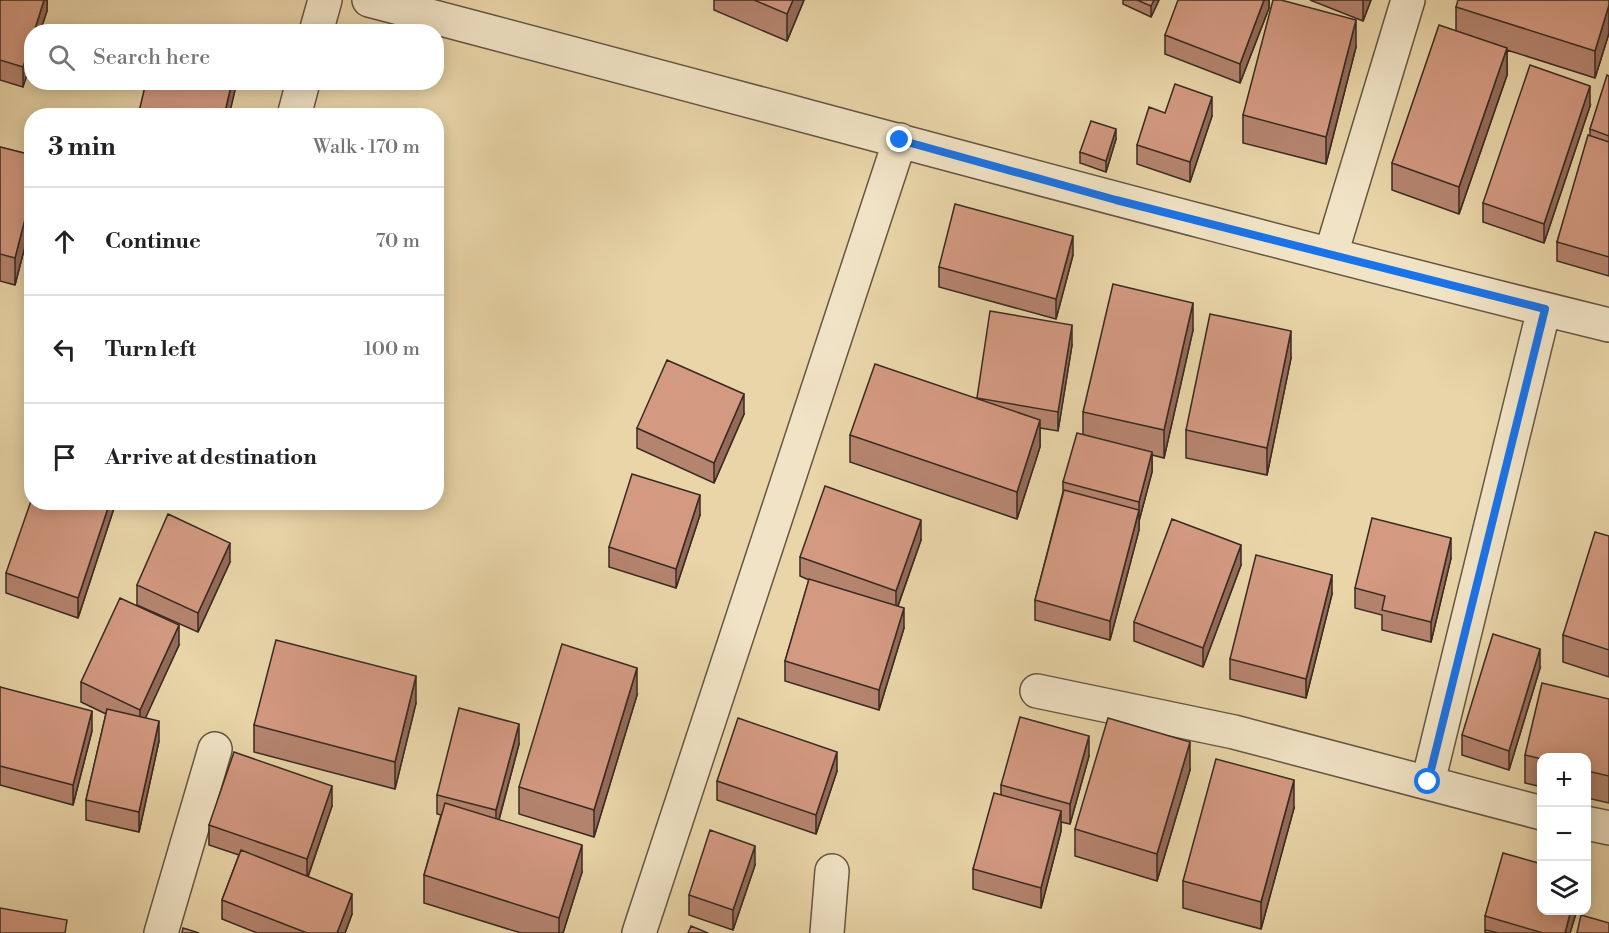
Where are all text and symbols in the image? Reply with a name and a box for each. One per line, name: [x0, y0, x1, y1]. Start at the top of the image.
search box: [24, 24, 444, 90]
icon: search: [45, 41, 78, 74]
text: Search here: [93, 44, 210, 71]
route end: [886, 126, 912, 152]
text: 3 min: [48, 131, 116, 163]
text: Walk · 170 m: [313, 135, 420, 160]
icon: ahead: [48, 225, 81, 258]
text: Continue: [105, 228, 201, 255]
text: 70 m: [376, 229, 420, 254]
icon: left: [48, 333, 81, 366]
text: Turn left: [105, 336, 196, 363]
text: 100 m: [364, 337, 420, 362]
icon: arrive: [48, 441, 81, 474]
text: Arrive at destination: [105, 444, 317, 471]
map controls: [1537, 753, 1591, 915]
button: +: [1537, 753, 1591, 807]
route start: [1414, 768, 1440, 794]
button: −: [1537, 807, 1591, 861]
button: layers: [1537, 861, 1591, 915]

